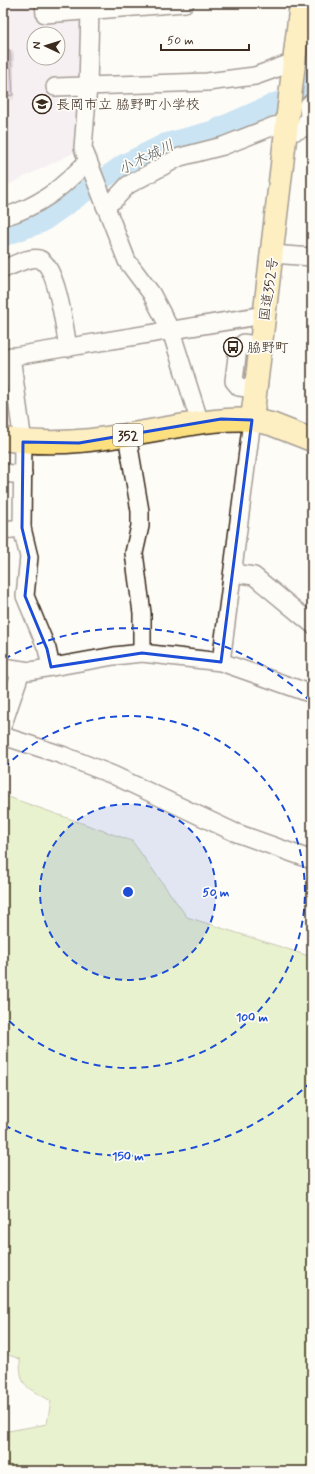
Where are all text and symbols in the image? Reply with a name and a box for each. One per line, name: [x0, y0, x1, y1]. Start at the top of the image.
north arrow: [26, 26, 66, 66]
scale bar: [161, 26, 249, 52]
text: 50 m: [167, 33, 194, 49]
text: N: [30, 41, 44, 50]
school or university icon: 長岡市立 脇野町小学校: [31, 93, 53, 115]
place label: 長岡市立 脇野町小学校: [56, 96, 200, 114]
water label: 小木城川: [115, 136, 178, 180]
street label: 国道352号: [256, 256, 282, 322]
bus stop icon: 脇野町: [222, 336, 244, 358]
place label: 脇野町: [247, 339, 289, 357]
road number: 352: [113, 424, 143, 446]
centre of rings: [121, 885, 135, 899]
text: 50 m: [203, 885, 230, 901]
text: 100 m: [236, 1010, 269, 1026]
text: 150 m: [112, 1149, 144, 1165]

